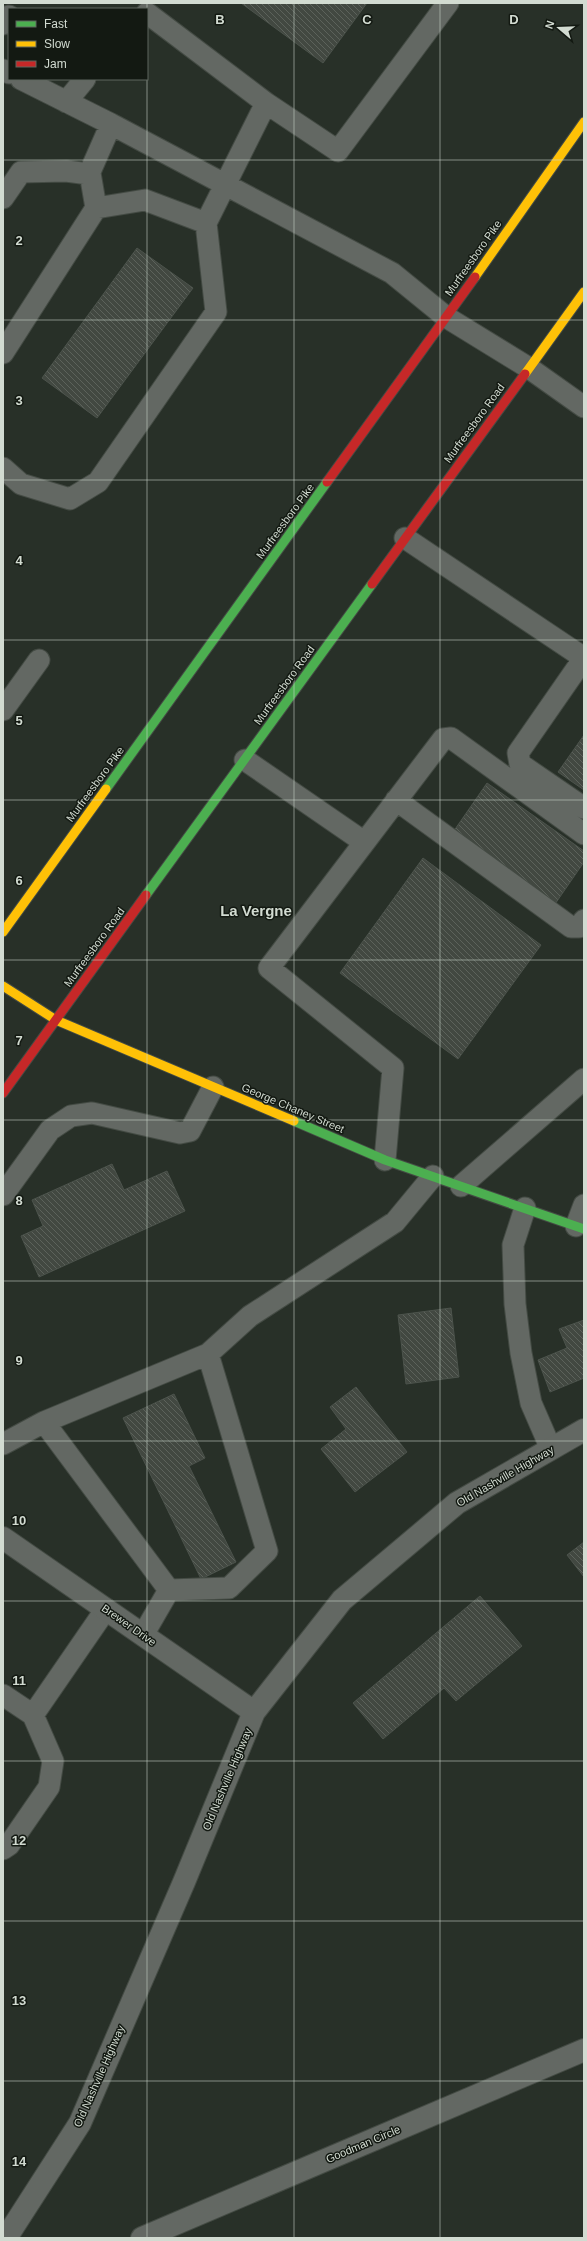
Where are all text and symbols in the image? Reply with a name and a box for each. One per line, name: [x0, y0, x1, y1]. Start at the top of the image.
legend: [8, 8, 148, 80]
north arrow: [539, 8, 579, 48]
text: B: [215, 12, 225, 27]
text: C: [362, 12, 372, 27]
text: D: [509, 12, 519, 27]
text: Fast: [44, 17, 68, 31]
text: N: [543, 19, 557, 30]
text: Slow: [44, 37, 70, 51]
text: Jam: [44, 57, 67, 71]
street label: Murfreesboro Pike: [442, 218, 504, 298]
text: 2: [15, 233, 23, 248]
street label: Murfreesboro Road: [441, 381, 507, 465]
text: 3: [15, 393, 23, 408]
street label: Murfreesboro Pike: [254, 481, 316, 561]
text: 4: [15, 553, 23, 568]
street label: Murfreesboro Road: [251, 643, 317, 727]
text: 5: [15, 713, 23, 728]
street label: Murfreesboro Pike: [64, 744, 126, 824]
text: 6: [15, 873, 23, 888]
district label: La Vergne: [220, 902, 292, 919]
street label: Murfreesboro Road: [61, 905, 127, 989]
text: 7: [15, 1033, 23, 1048]
street label: George Chaney Street: [240, 1081, 346, 1135]
text: 8: [15, 1193, 23, 1208]
text: 9: [15, 1353, 23, 1368]
street label: Old Nashville Highway: [454, 1443, 556, 1509]
text: 10: [12, 1513, 26, 1528]
street label: Brewer Drive: [100, 1602, 158, 1648]
text: 11: [12, 1673, 26, 1688]
street label: Old Nashville Highway: [200, 1726, 254, 1832]
text: 12: [12, 1833, 26, 1848]
text: 13: [12, 1993, 26, 2008]
street label: Old Nashville Highway: [71, 2023, 127, 2129]
street label: Goodman Circle: [324, 2123, 402, 2165]
text: 14: [12, 2154, 27, 2169]

